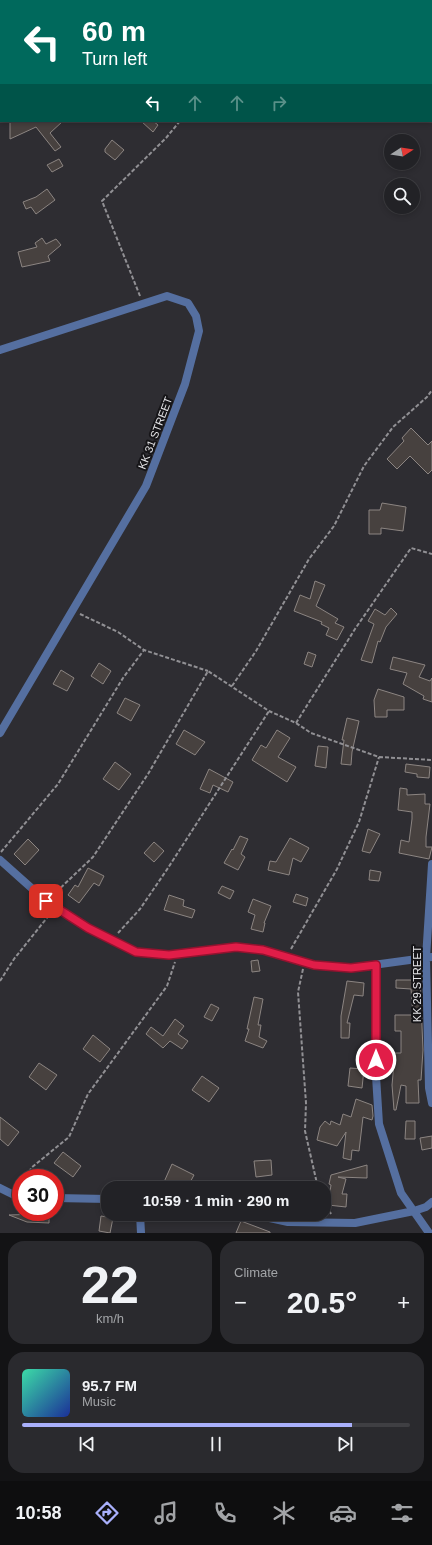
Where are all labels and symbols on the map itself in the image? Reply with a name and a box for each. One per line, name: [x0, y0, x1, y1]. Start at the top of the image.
north arrow: [384, 134, 420, 170]
street label: KK 31 STREET: [136, 395, 174, 471]
pin: [29, 884, 63, 918]
street label: KK 29 STREET: [411, 946, 423, 1022]
position arrow: [355, 1039, 397, 1081]
speed limit sign: 30: [12, 1169, 64, 1221]

